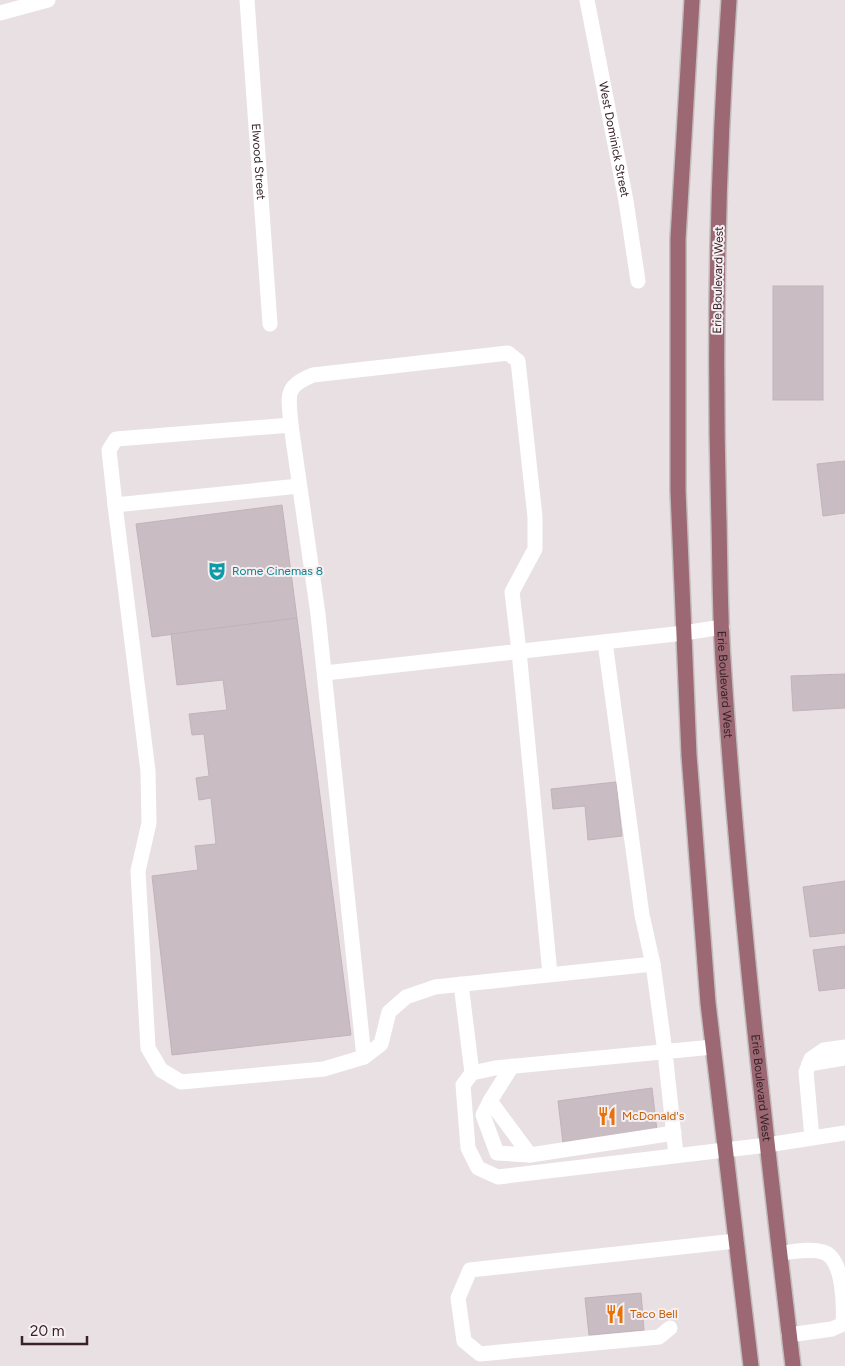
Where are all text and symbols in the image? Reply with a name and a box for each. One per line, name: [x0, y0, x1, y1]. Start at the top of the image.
street label: West Dominick Street: [596, 80, 632, 199]
street label: Elwood Street: [249, 123, 268, 201]
street label: Erie Boulevard West: [710, 226, 726, 334]
theatre icon: Rome Cinemas 8: [206, 560, 228, 582]
place label: Rome Cinemas 8: [232, 564, 323, 578]
street label: Erie Boulevard West: [714, 631, 735, 739]
street label: Erie Boulevard West: [748, 1034, 774, 1143]
restaurant icon: McDonald's: [596, 1105, 618, 1127]
place label: McDonald's: [622, 1109, 685, 1123]
restaurant icon: Taco Bell: [604, 1303, 626, 1325]
place label: Taco Bell: [630, 1307, 678, 1321]
scale bar: [22, 1314, 88, 1346]
text: 20 m: [30, 1322, 64, 1340]

